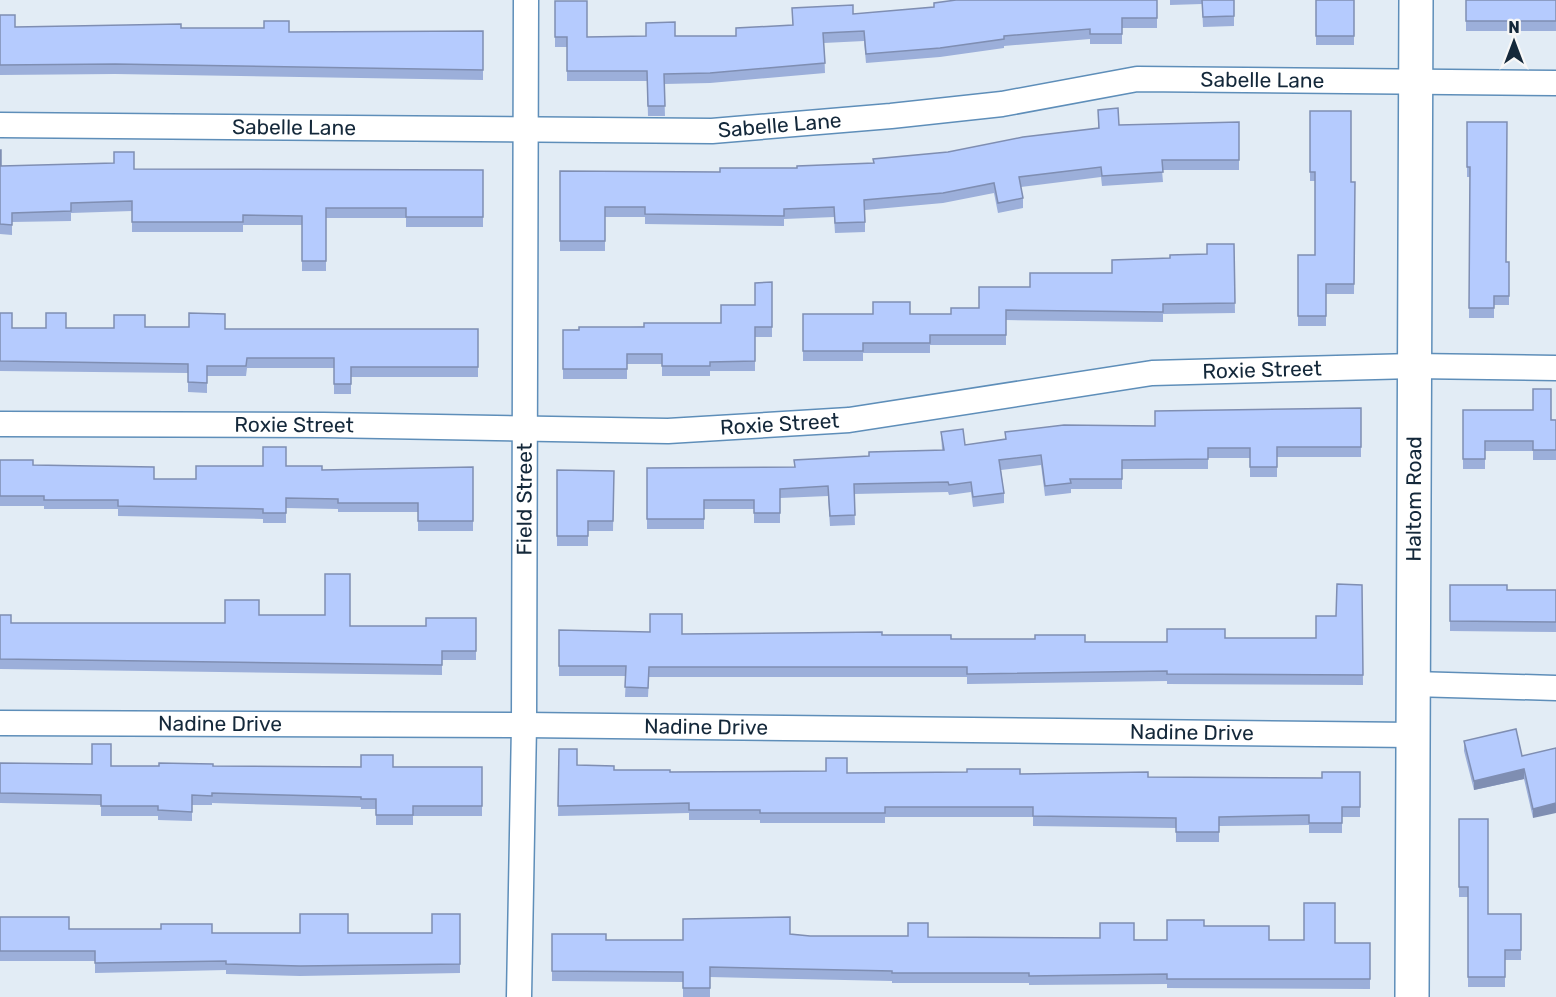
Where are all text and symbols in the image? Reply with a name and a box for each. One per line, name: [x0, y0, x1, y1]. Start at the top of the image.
north arrow: [1484, 12, 1544, 72]
text: N: [1508, 18, 1520, 37]
street label: Sabelle Lane: [1200, 67, 1325, 93]
street label: Sabelle Lane: [717, 107, 843, 142]
street label: Sabelle Lane: [232, 114, 356, 140]
street label: Roxie Street: [1202, 355, 1322, 384]
street label: Roxie Street: [719, 408, 840, 440]
street label: Roxie Street: [234, 412, 354, 438]
street label: Haltom Road: [1401, 436, 1426, 562]
street label: Field Street: [511, 443, 537, 555]
street label: Nadine Drive: [158, 711, 282, 736]
street label: Nadine Drive: [644, 713, 768, 740]
street label: Nadine Drive: [1130, 719, 1254, 745]

